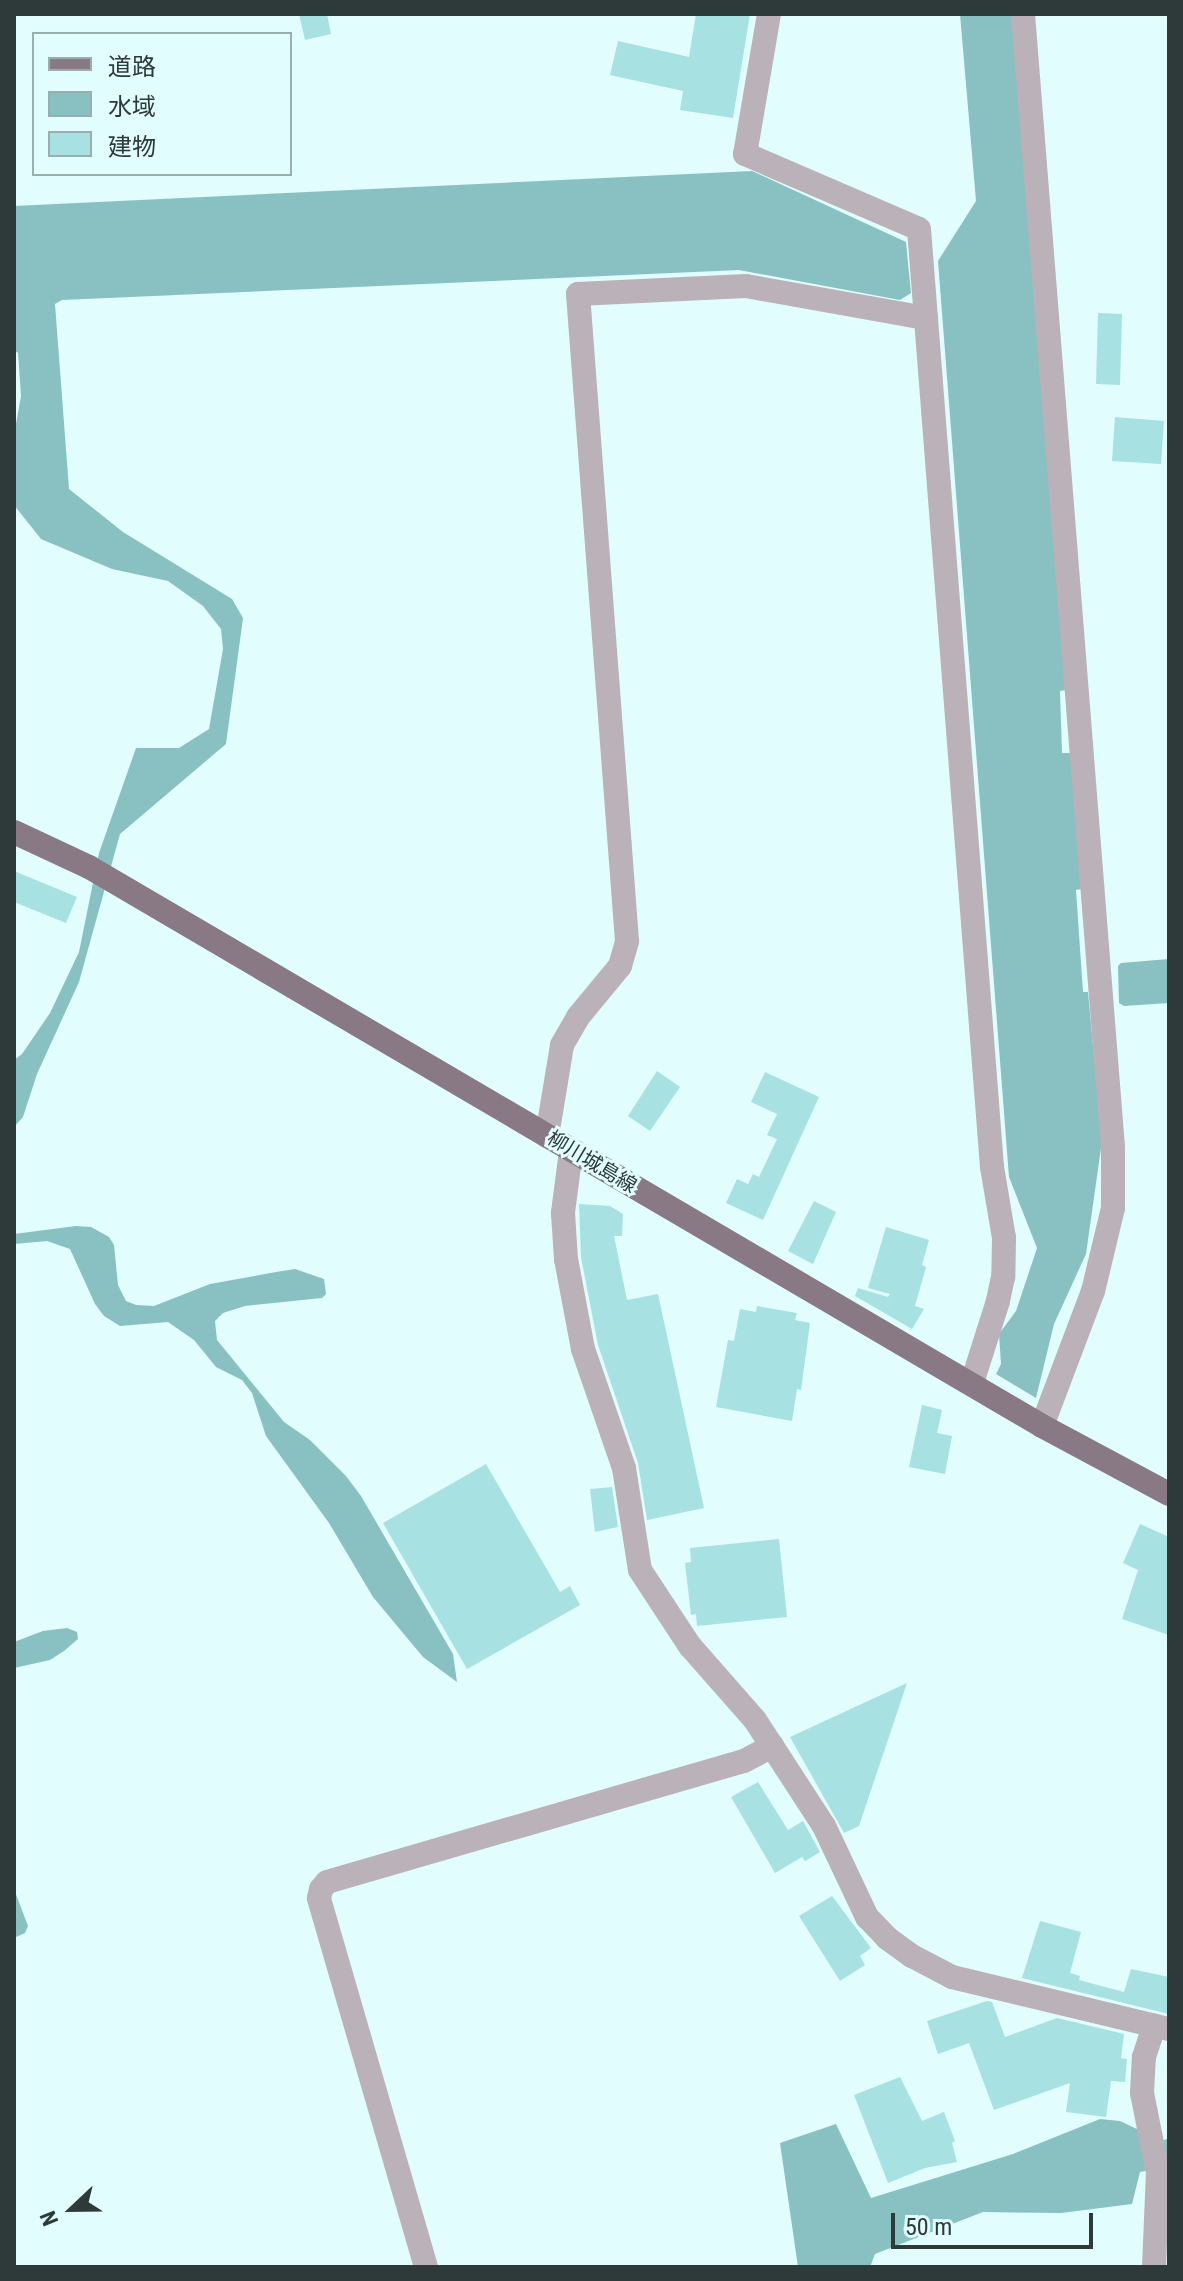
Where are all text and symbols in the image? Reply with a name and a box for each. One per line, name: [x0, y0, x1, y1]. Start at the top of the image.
legend: [32, 32, 292, 176]
text: 道路: [108, 53, 156, 81]
text: 水域: [108, 93, 156, 121]
text: 建物: [108, 133, 156, 161]
street label: 柳川城島線: [543, 1126, 641, 1198]
north arrow: [32, 2169, 112, 2249]
scale bar: [895, 2197, 1097, 2247]
text: N: [35, 2207, 63, 2229]
text: 50 m: [905, 2213, 952, 2241]

